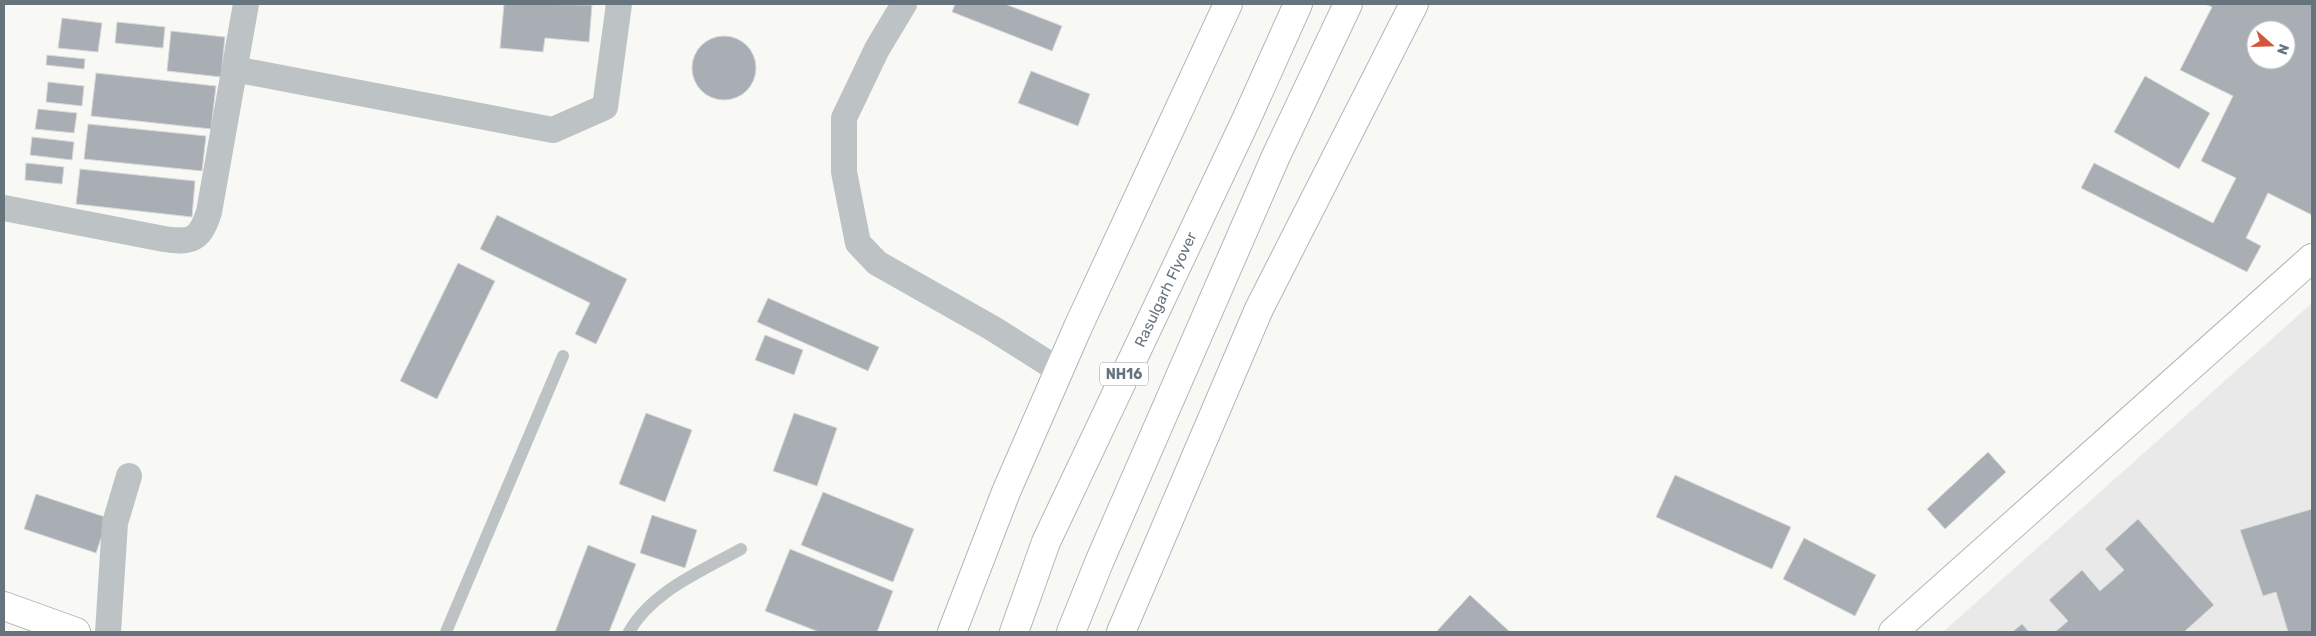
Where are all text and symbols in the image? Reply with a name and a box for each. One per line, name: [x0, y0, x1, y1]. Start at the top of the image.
north arrow: [2246, 20, 2296, 70]
text: N: [2273, 42, 2292, 57]
street label: Rasulgarh Flyover: [1131, 229, 1201, 350]
road number: NH16: [1100, 362, 1148, 386]

